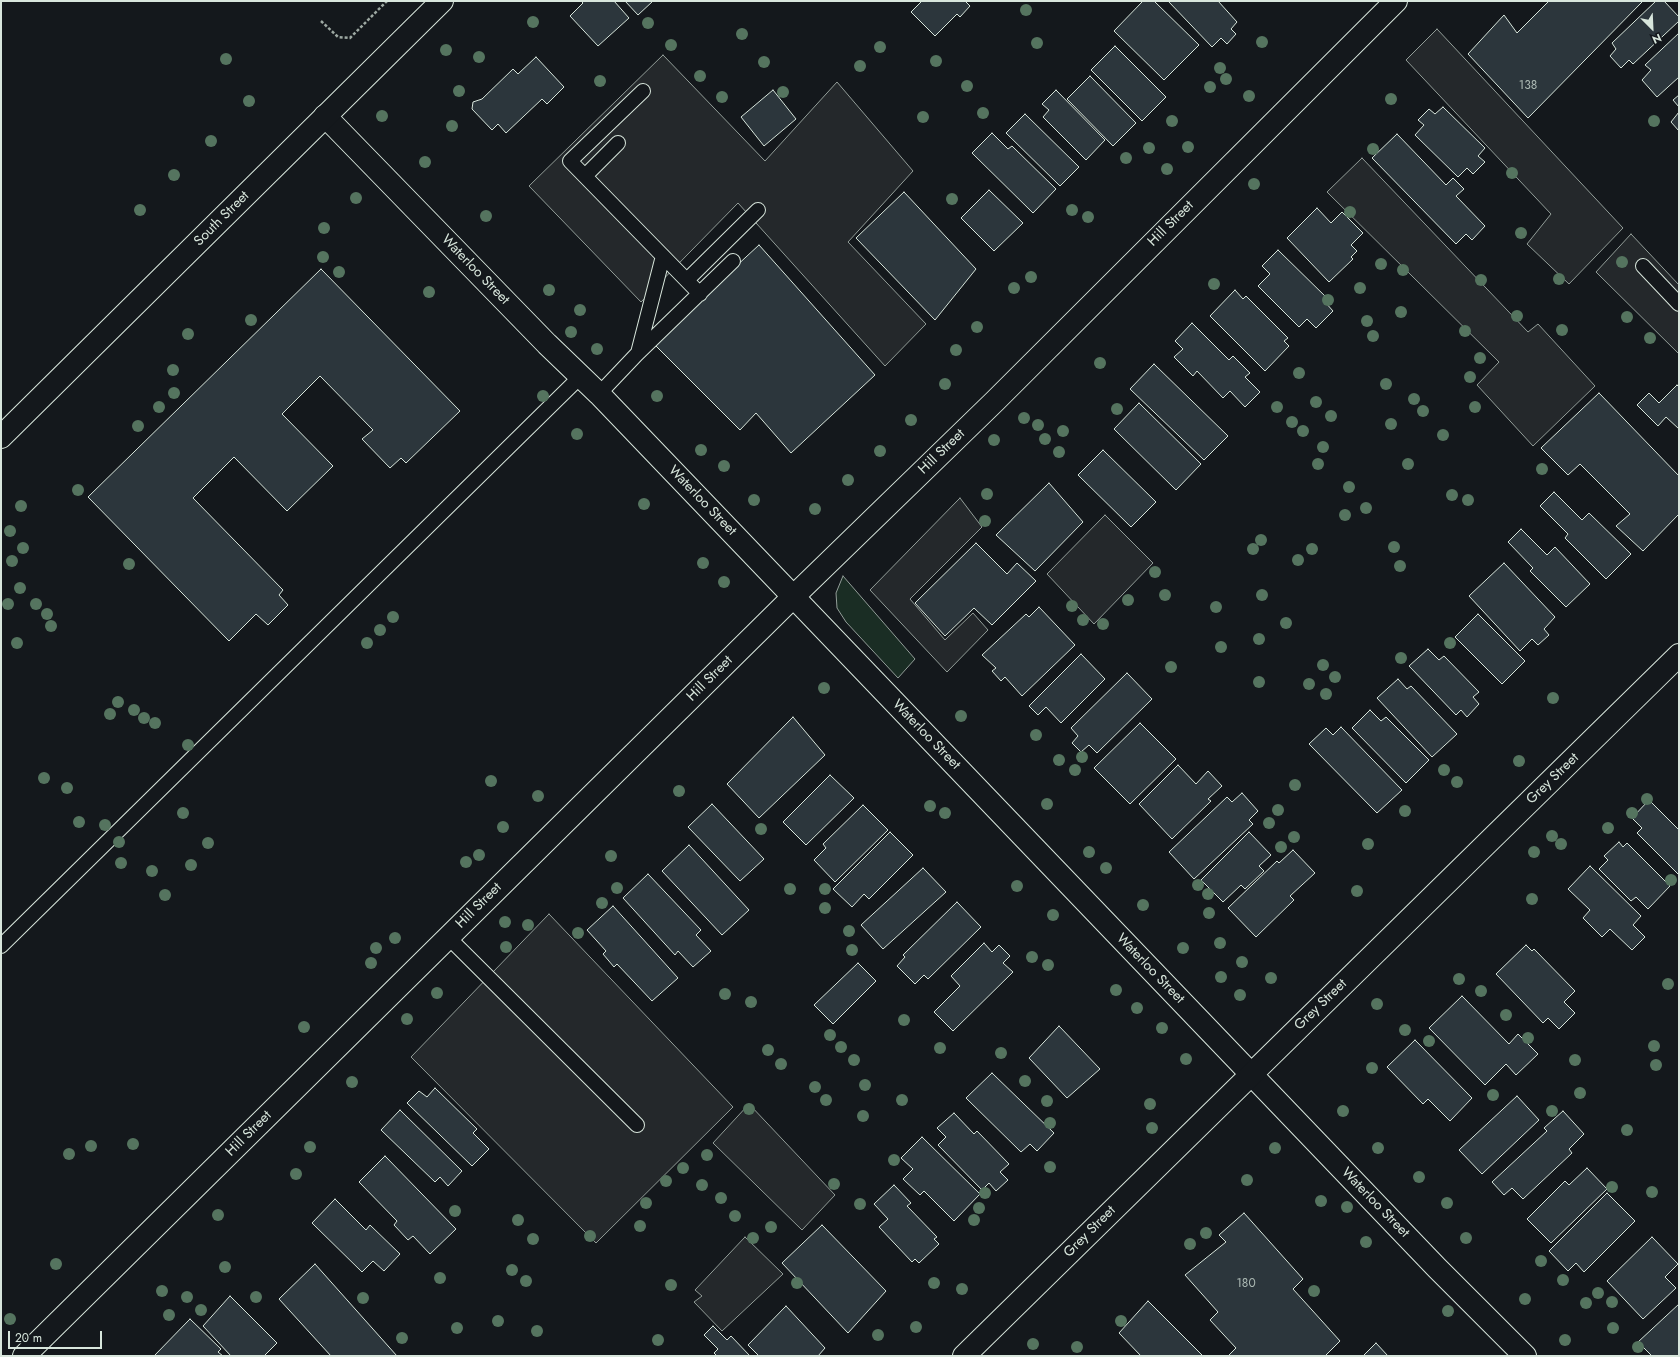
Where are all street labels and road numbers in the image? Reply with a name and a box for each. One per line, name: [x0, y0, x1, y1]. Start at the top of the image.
street label: South Street: [191, 188, 253, 250]
street label: Hill Street: [1145, 198, 1197, 250]
street label: Waterloo Street: [437, 232, 513, 308]
street label: Hill Street: [915, 426, 969, 478]
street label: Waterloo Street: [664, 463, 740, 539]
street label: Hill Street: [684, 653, 736, 705]
street label: Waterloo Street: [888, 697, 964, 773]
street label: Grey Street: [1523, 750, 1583, 808]
street label: Hill Street: [453, 880, 505, 932]
street label: Waterloo Street: [1112, 931, 1188, 1007]
street label: Grey Street: [1291, 976, 1351, 1034]
street label: Hill Street: [223, 1108, 275, 1160]
street label: Waterloo Street: [1337, 1165, 1413, 1241]
street label: Grey Street: [1061, 1203, 1119, 1261]

